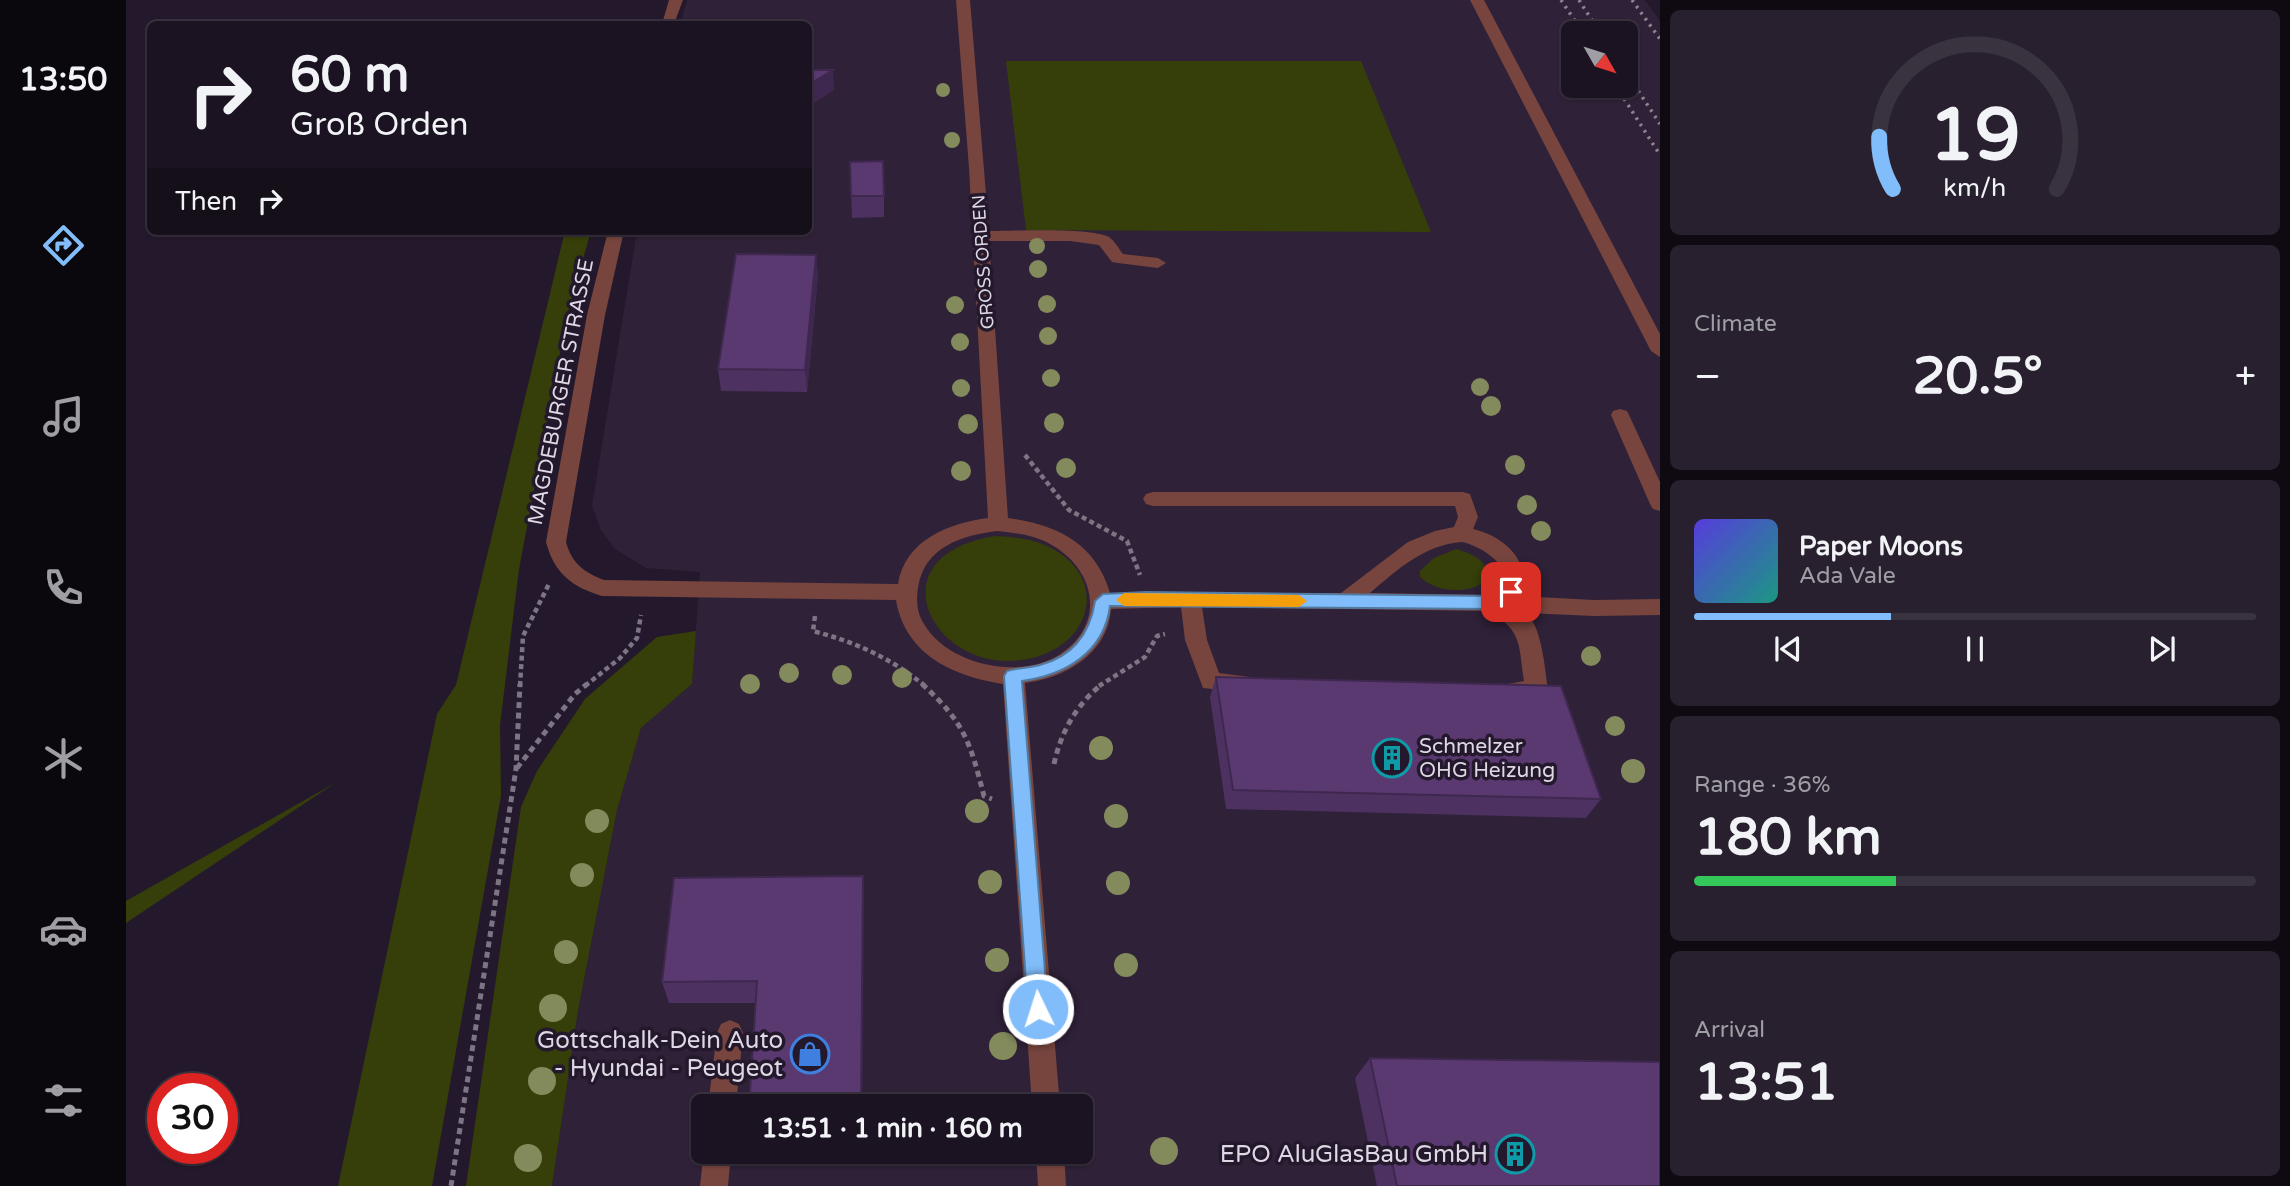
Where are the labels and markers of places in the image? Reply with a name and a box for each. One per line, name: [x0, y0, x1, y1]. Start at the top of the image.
pin: [1481, 562, 1541, 622]
place label: Schmelzer OHG Heizung: [1419, 734, 1555, 783]
building icon: Schmelzer OHG Heizung: [1371, 737, 1413, 779]
place label: Gottschalk-Dein Auto - Hyundai - Peugeot: [537, 1026, 783, 1083]
shop icon: Gottschalk-Dein Auto - Hyundai - Peugeot: [789, 1033, 831, 1075]
building icon: EPO AluGlasBau GmbH: [1494, 1133, 1536, 1175]
place label: EPO AluGlasBau GmbH: [1220, 1140, 1488, 1169]

